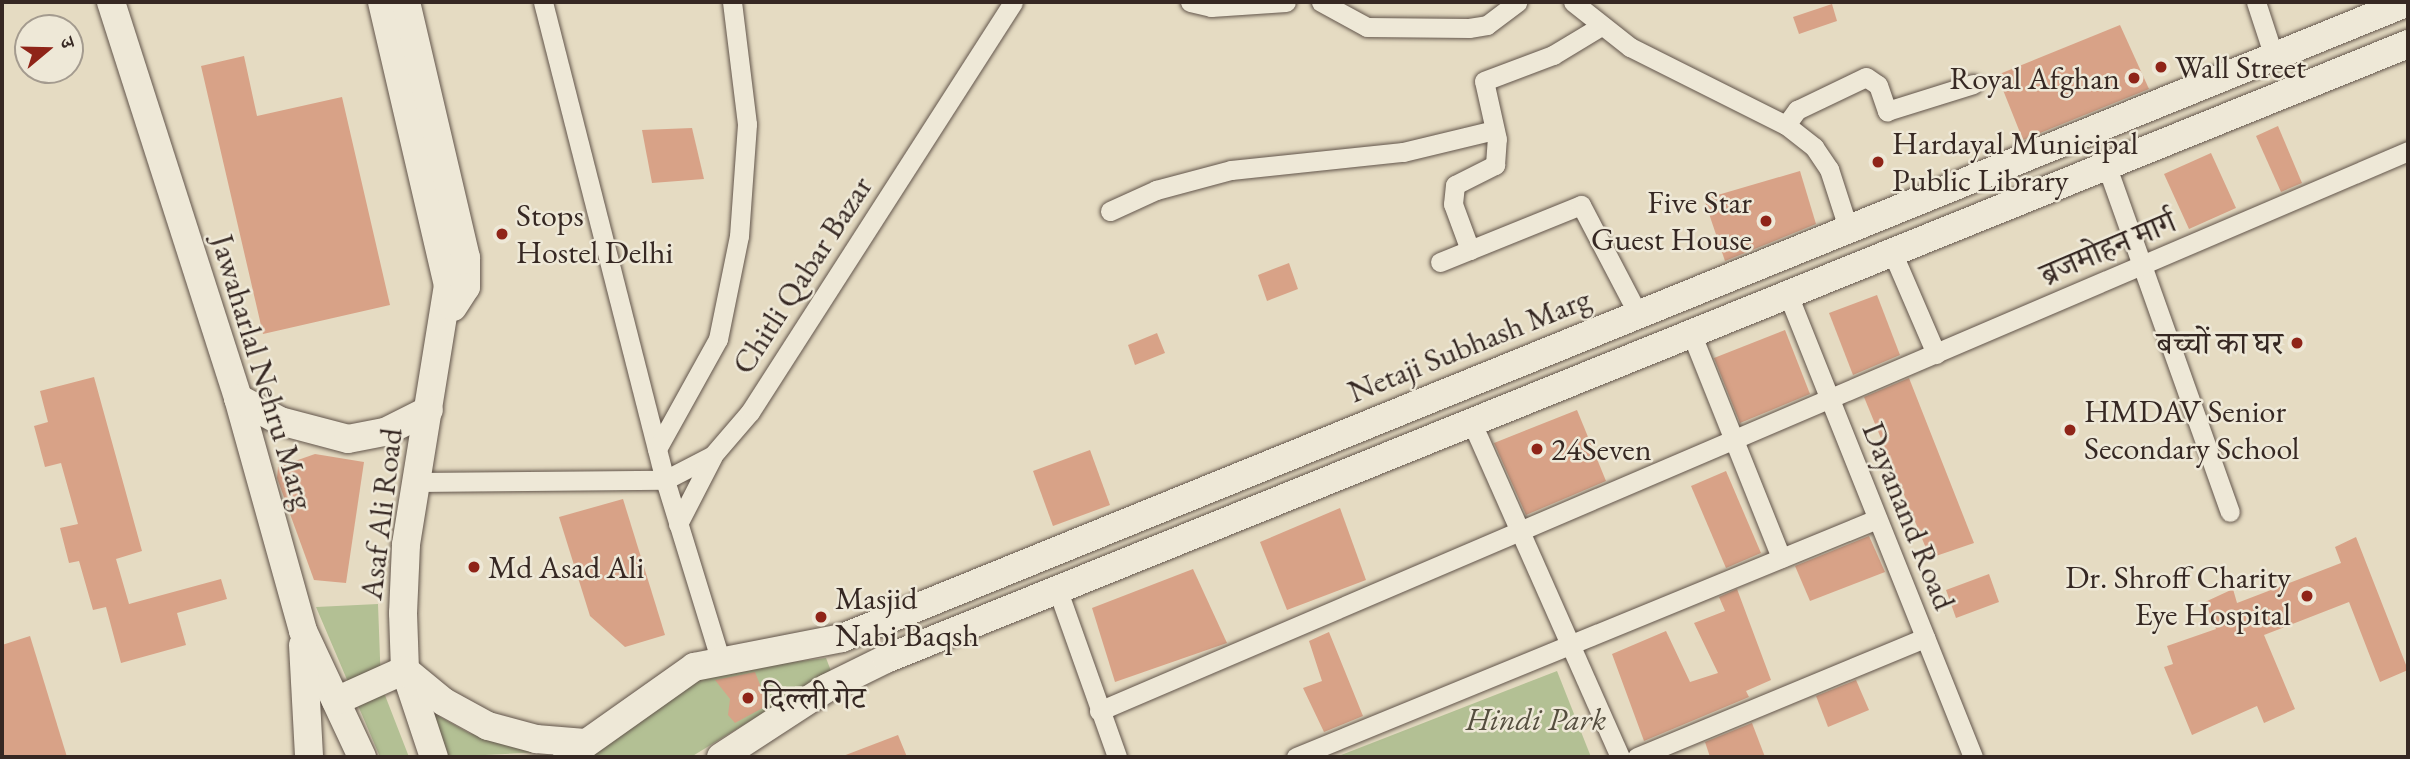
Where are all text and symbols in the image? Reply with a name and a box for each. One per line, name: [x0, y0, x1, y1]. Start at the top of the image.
north arrow: [14, 14, 84, 84]
text: उ: [54, 34, 81, 51]
place label: Wall Street: [2175, 48, 2306, 86]
place label: Royal Afghan: [1949, 59, 2120, 97]
marker: Wall Street: [2153, 59, 2169, 75]
marker: Royal Afghan: [2126, 70, 2142, 86]
place label: Hardayal Municipal Public Library: [1892, 125, 2138, 200]
marker: Hardayal Municipal Public Library: [1870, 154, 1886, 170]
street label: Chitli Qabar Bazar: [724, 169, 880, 381]
place label: Five Star Guest House: [1591, 184, 1752, 259]
place label: Stops Hostel Delhi: [516, 197, 673, 272]
street label: ब्रजमोहन मार्ग: [2034, 202, 2182, 294]
marker: Five Star Guest House: [1758, 213, 1774, 229]
marker: Stops Hostel Delhi: [494, 226, 510, 242]
street label: Jawaharlal Nehru Marg: [203, 230, 323, 514]
street label: Netaji Subhash Marg: [1342, 279, 1596, 411]
place label: बच्चों का घर: [2156, 324, 2283, 362]
marker: बच्चों का घर: [2289, 335, 2305, 351]
place label: HMDAV Senior Secondary School: [2084, 393, 2299, 468]
street label: Dayanand Road: [1854, 417, 1964, 615]
marker: HMDAV Senior Secondary School: [2062, 422, 2078, 438]
street label: Asaf Ali Road: [351, 426, 411, 602]
place label: 24Seven: [1551, 430, 1652, 468]
marker: 24Seven: [1529, 441, 1545, 457]
place label: Md Asad Ali: [488, 548, 644, 586]
marker: Md Asad Ali: [466, 559, 482, 575]
place label: Dr. Shroff Charity Eye Hospital: [2065, 559, 2291, 634]
place label: Masjid Nabi Baqsh: [835, 580, 979, 655]
marker: Dr. Shroff Charity Eye Hospital: [2297, 586, 2317, 606]
marker: Masjid Nabi Baqsh: [813, 609, 829, 625]
place label: दिल्ली गेट: [762, 679, 866, 717]
marker: दिल्ली गेट: [740, 690, 756, 706]
park label: Hindi Park: [1466, 700, 1606, 738]

